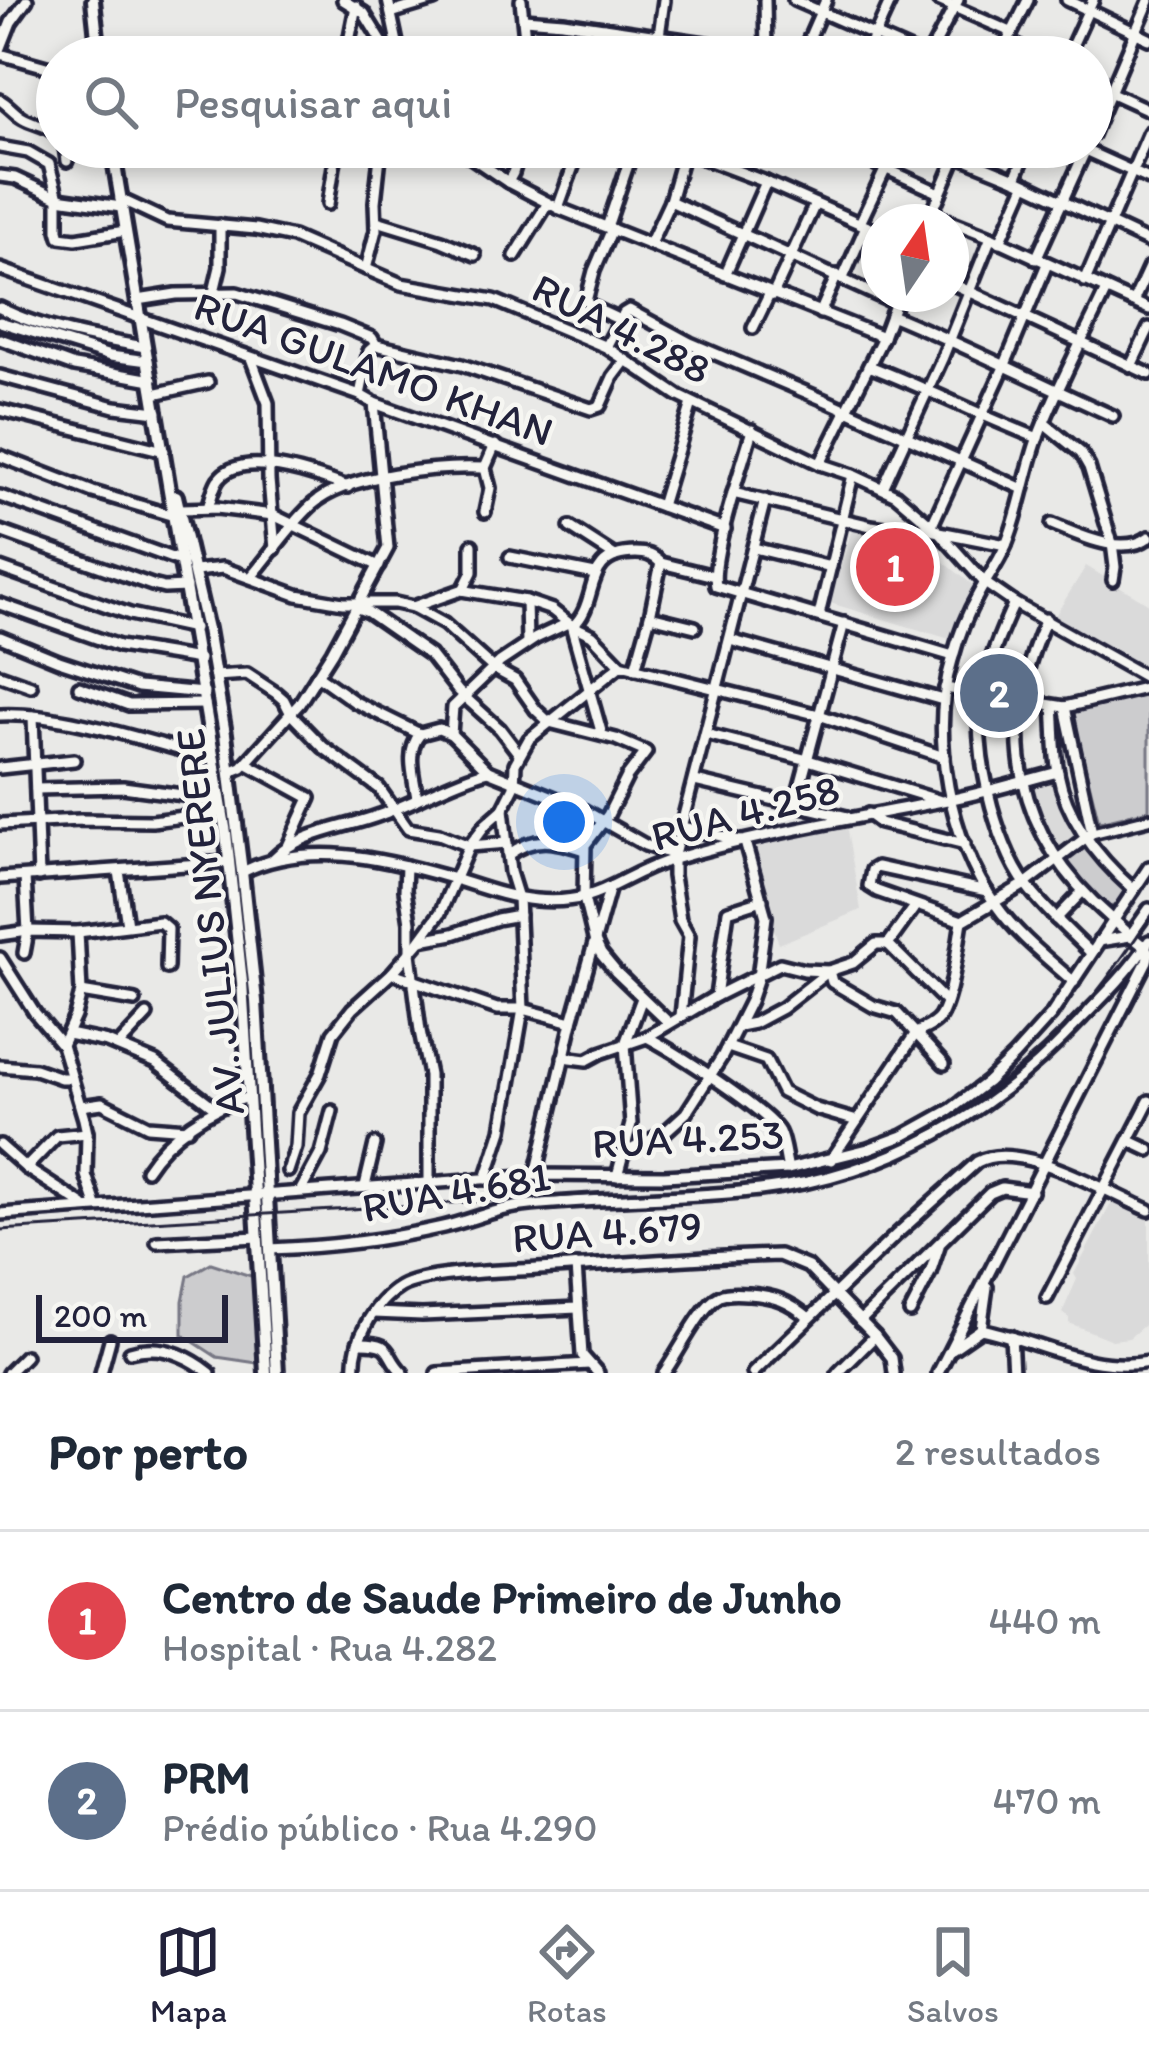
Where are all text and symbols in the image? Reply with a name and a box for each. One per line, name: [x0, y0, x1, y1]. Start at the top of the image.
search box: [36, 36, 1113, 168]
icon: search: [78, 69, 144, 135]
text: Pesquisar aqui: [174, 75, 452, 129]
north arrow: [861, 204, 969, 312]
street label: RUA 4.288: [524, 262, 719, 395]
street label: RUA GULAMO KHAN: [188, 280, 560, 457]
pin: 1: [856, 522, 934, 612]
pin: 2: [960, 648, 1038, 738]
street label: AV. JULIUS NYERERE: [164, 726, 255, 1118]
street label: RUA 4.258: [646, 763, 845, 862]
your location: [534, 792, 594, 852]
street label: RUA 4.253: [591, 1108, 785, 1169]
street label: RUA 4.681: [358, 1150, 554, 1233]
street label: RUA 4.679: [510, 1199, 704, 1264]
scale bar: [36, 1289, 228, 1342]
text: 200 m: [54, 1296, 147, 1335]
text: Por perto: [48, 1421, 248, 1482]
text: 2 resultados: [895, 1428, 1101, 1475]
text: Centro de Saude Primeiro de Junho: [162, 1570, 842, 1624]
text: 1: [78, 1597, 96, 1644]
text: 440 m: [989, 1597, 1101, 1644]
text: Hospital · Rua 4.282: [162, 1624, 497, 1671]
text: PRM: [162, 1750, 251, 1804]
text: 2: [77, 1777, 97, 1824]
text: 470 m: [993, 1777, 1101, 1824]
text: Prédio público · Rua 4.290: [162, 1804, 597, 1851]
tab: Mapa: [150, 1919, 227, 2030]
tab: Rotas: [527, 1919, 607, 2030]
tab: Salvos: [907, 1919, 999, 2030]

